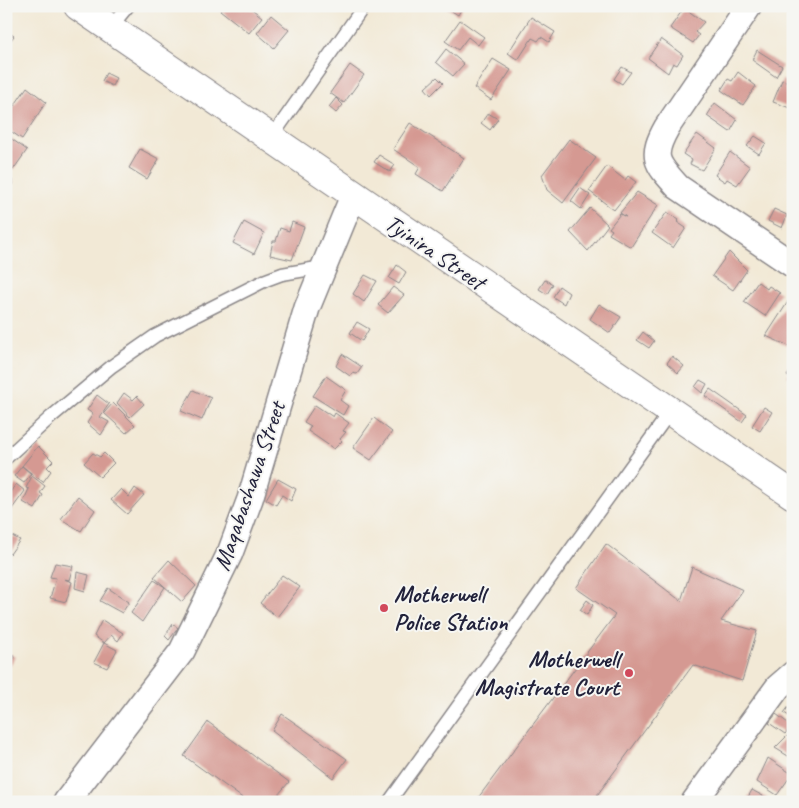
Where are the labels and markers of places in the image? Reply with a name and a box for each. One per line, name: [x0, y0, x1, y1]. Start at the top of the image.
place label: Motherwell Police Station: [394, 579, 509, 637]
marker: Motherwell Police Station: [378, 602, 390, 614]
place label: Motherwell Magistrate Court: [475, 644, 624, 702]
marker: Motherwell Magistrate Court: [623, 667, 635, 679]

